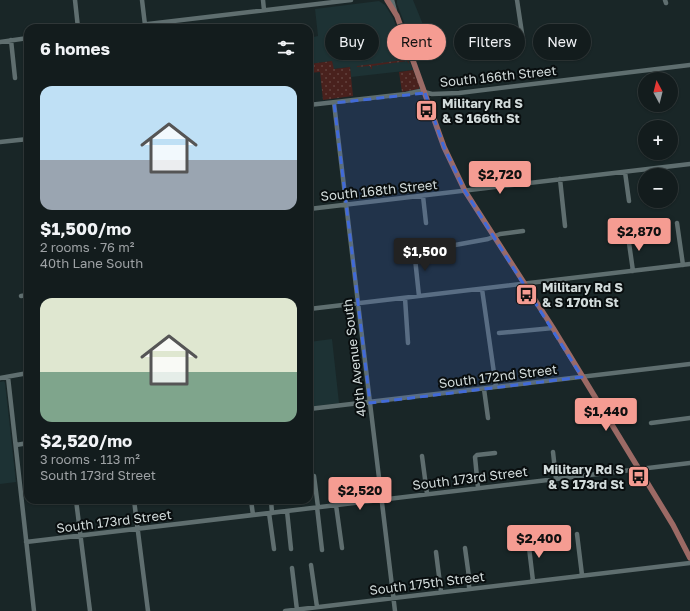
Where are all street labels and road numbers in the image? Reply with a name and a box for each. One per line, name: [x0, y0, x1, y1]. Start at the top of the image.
street label: South 166th Street: [439, 62, 557, 90]
street label: South 168th Street: [320, 176, 438, 204]
street label: 40th Avenue South: [339, 298, 369, 418]
street label: South 172nd Street: [438, 361, 558, 391]
street label: South 173rd Street: [412, 463, 528, 493]
street label: South 173rd Street: [56, 506, 172, 536]
street label: South 175th Street: [368, 568, 486, 598]

